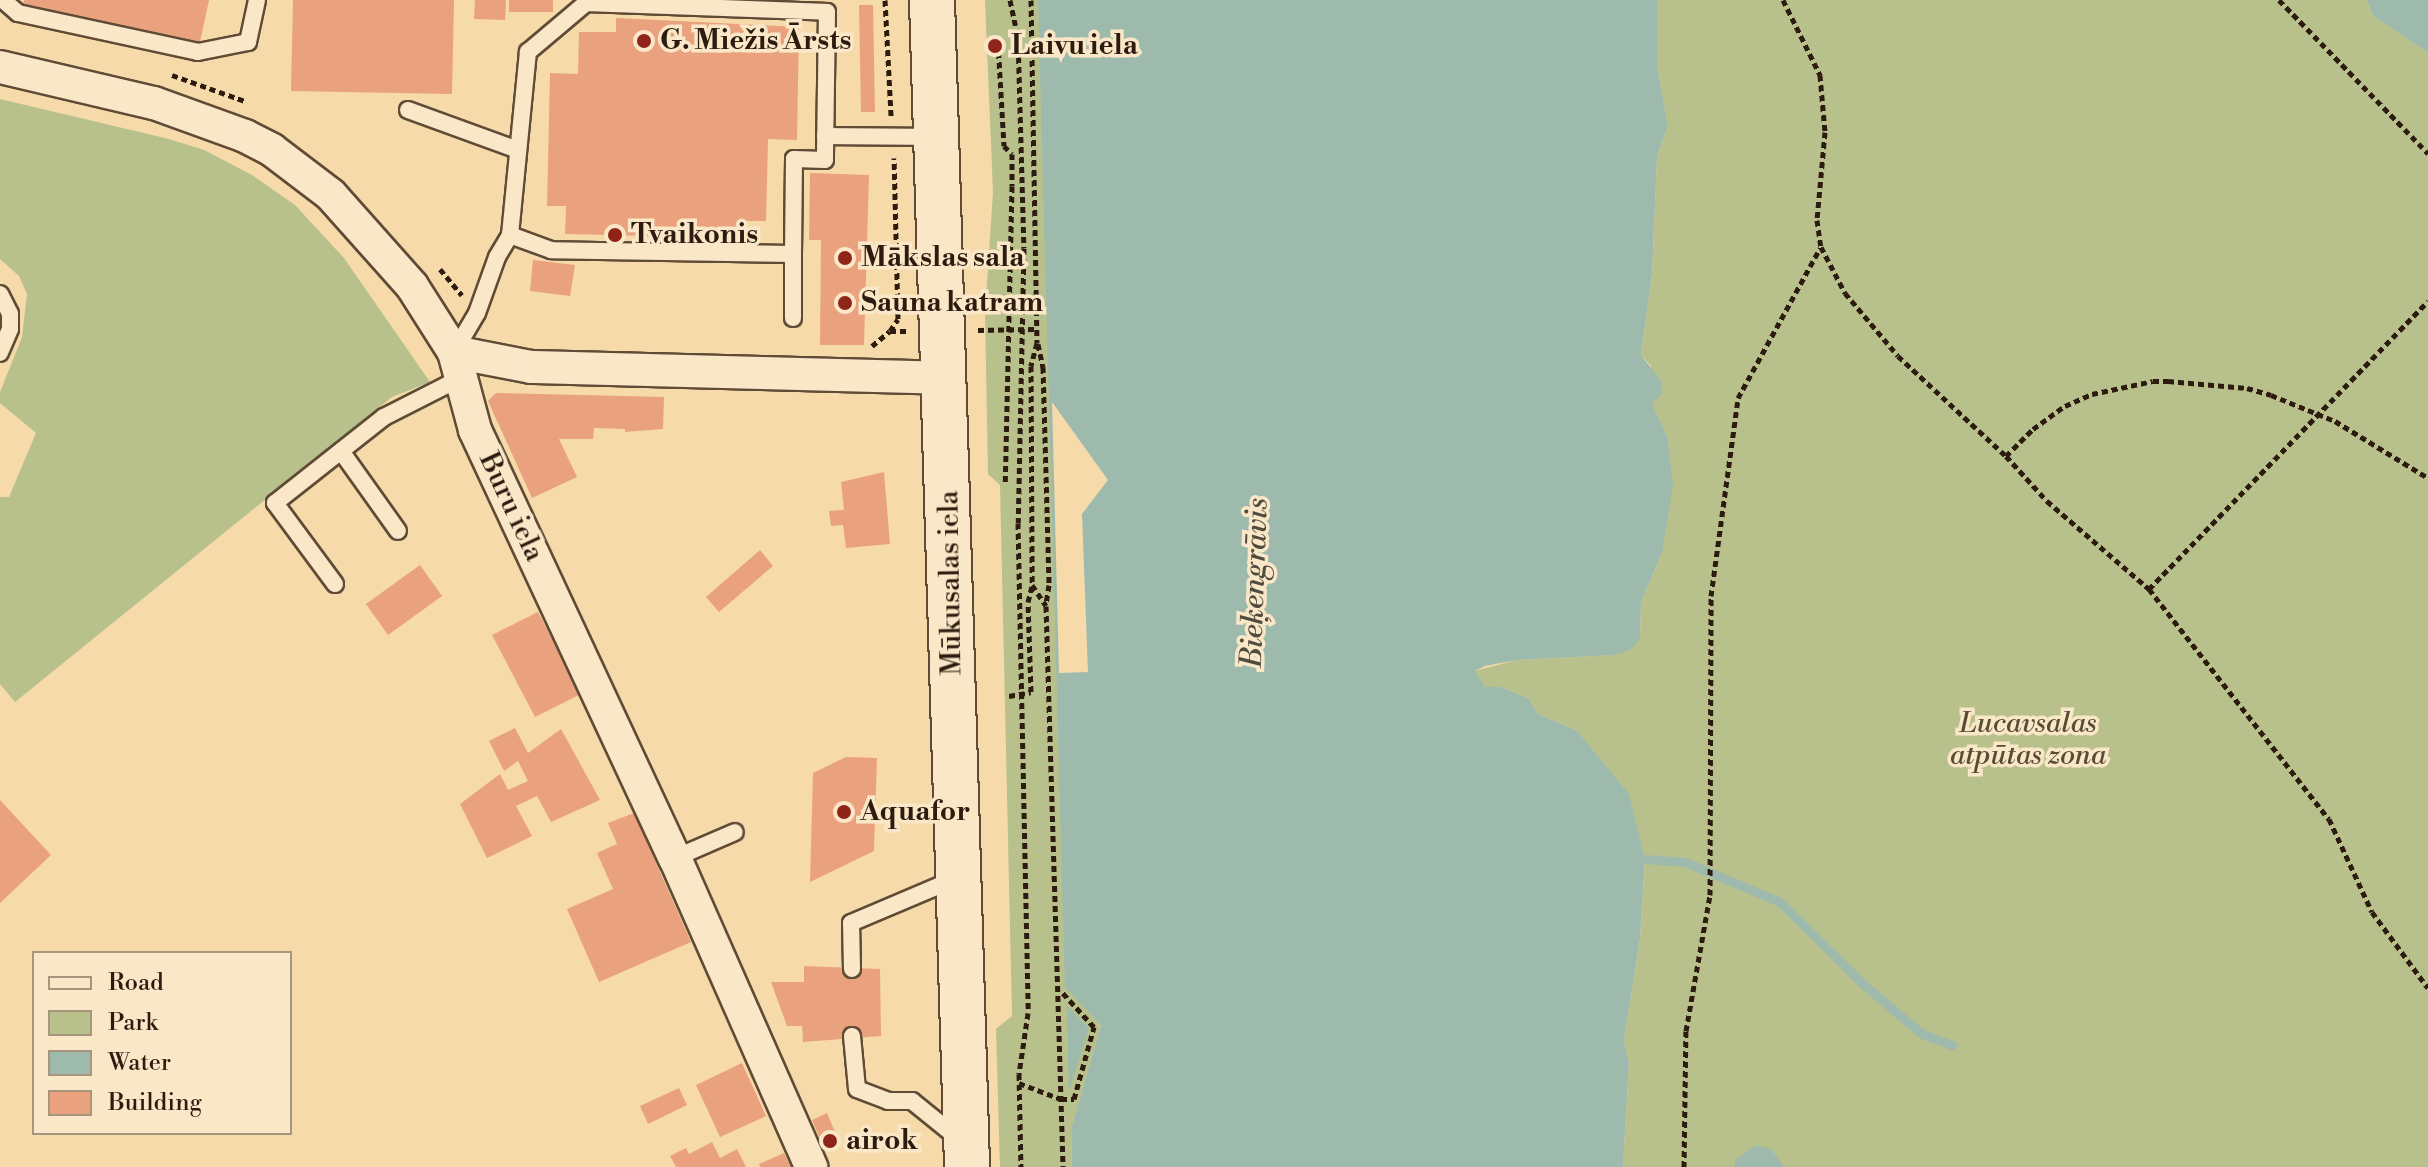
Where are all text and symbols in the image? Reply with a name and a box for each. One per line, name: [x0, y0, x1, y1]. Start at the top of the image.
place label: G. Miežis Ārsts: [660, 24, 851, 58]
place label: Laivu iela: [1011, 29, 1138, 63]
marker: G. Miežis Ārsts: [635, 32, 653, 50]
marker: Laivu iela: [986, 37, 1004, 55]
place label: Tvaikonis: [631, 218, 758, 252]
marker: Tvaikonis: [606, 226, 624, 244]
place label: Mākslas sala: [861, 241, 1024, 275]
marker: Mākslas sala: [836, 249, 854, 267]
place label: Sauna katram: [861, 286, 1043, 320]
marker: Sauna katram: [836, 294, 854, 312]
street label: Buru iela: [471, 447, 551, 567]
street label: Mūkusalas iela: [933, 490, 969, 676]
water label: Bieķengrāvis: [1234, 497, 1276, 669]
park label: Lucavsalas atpūtas zona: [1950, 707, 2106, 773]
place label: Aquafor: [860, 795, 970, 829]
marker: Aquafor: [835, 803, 853, 821]
legend: [32, 951, 292, 1135]
text: Road: [108, 968, 164, 998]
text: Park: [108, 1008, 158, 1038]
text: Water: [108, 1048, 171, 1078]
text: Building: [108, 1088, 202, 1118]
place label: airok: [846, 1124, 918, 1158]
marker: airok: [821, 1132, 839, 1150]

